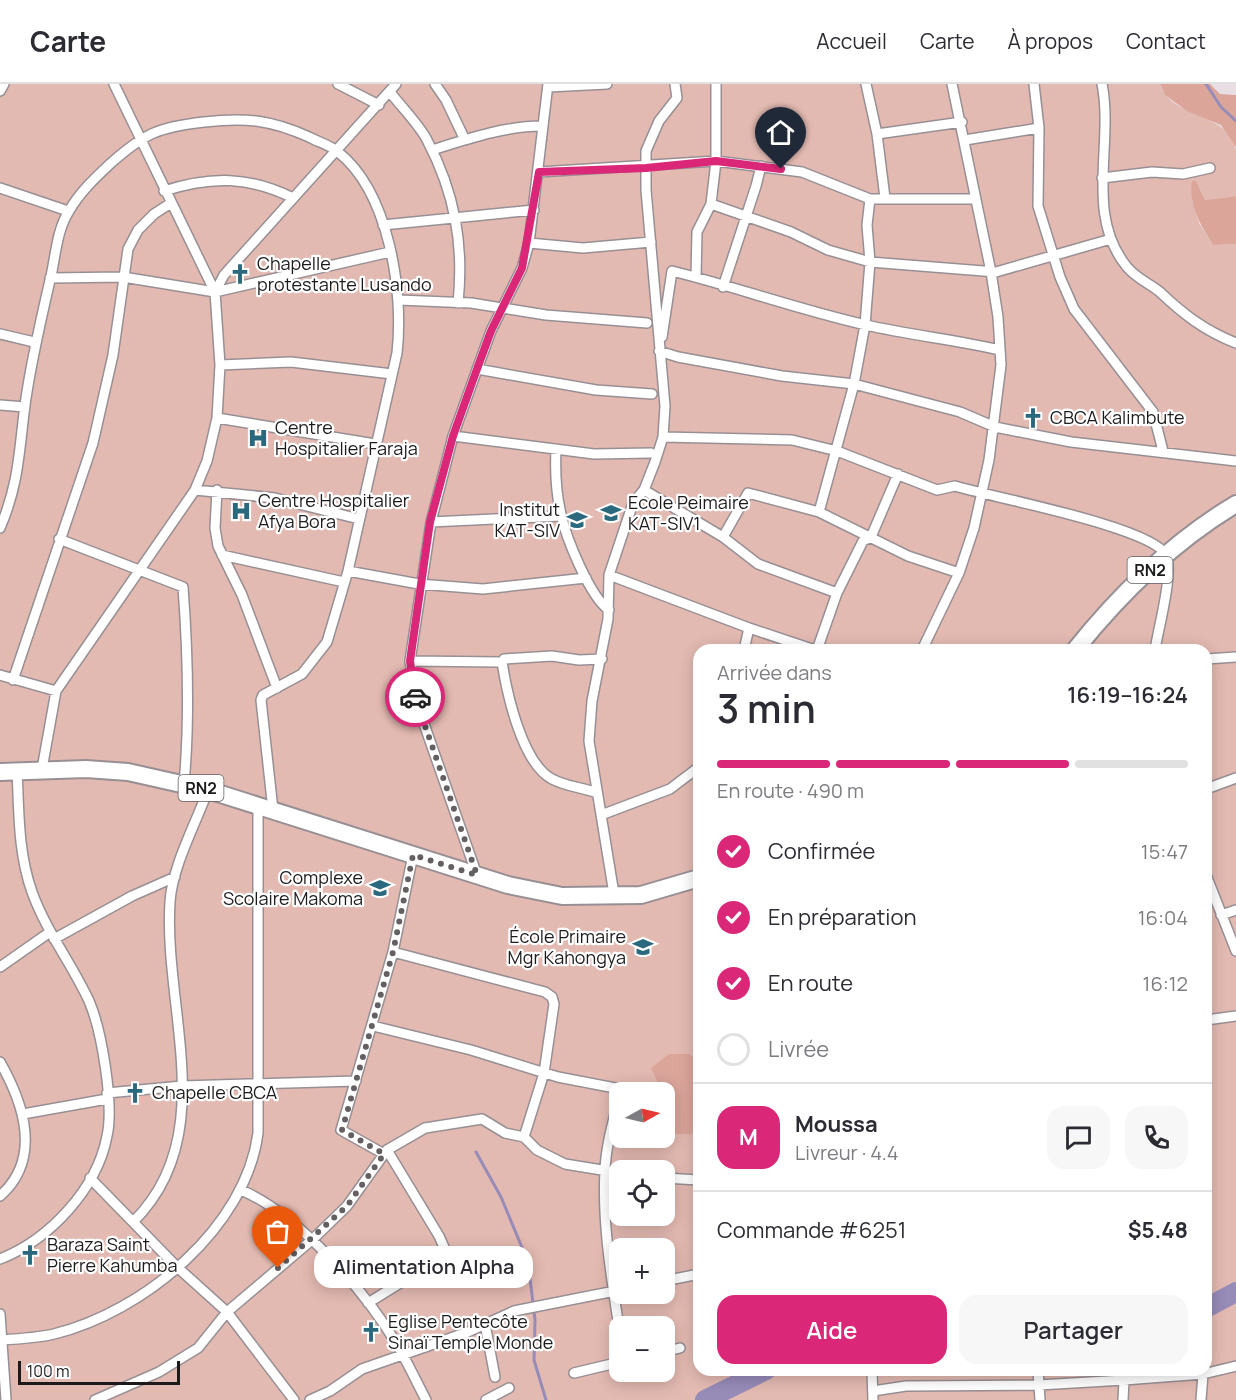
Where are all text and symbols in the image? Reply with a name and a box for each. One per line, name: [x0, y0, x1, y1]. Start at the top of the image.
text: Carte: [30, 22, 106, 60]
text: Accueil: [816, 27, 887, 55]
text: Carte: [920, 27, 974, 55]
text: À propos: [1007, 27, 1093, 55]
text: Contact: [1126, 27, 1206, 55]
pin: [755, 107, 806, 169]
icon: home: [764, 116, 797, 149]
place label: Chapelle protestante Lusando: [257, 251, 432, 296]
church icon: Chapelle protestante Lusando: [228, 262, 252, 286]
place label: CBCA Kalimbute: [1050, 405, 1185, 429]
church icon: CBCA Kalimbute: [1021, 406, 1045, 430]
place label: Centre Hospitalier Faraja: [275, 415, 418, 460]
hospital icon: Centre Hospitalier Faraja: [246, 426, 270, 450]
place label: Centre Hospitalier Afya Bora: [258, 488, 410, 533]
place label: Ecole Peimaire KAT-SIV1: [628, 490, 749, 535]
place label: Institut KAT-SIV: [495, 497, 560, 542]
hospital icon: Centre Hospitalier Afya Bora: [229, 499, 253, 523]
school or university icon: Ecole Peimaire KAT-SIV1: [599, 501, 623, 525]
school or university icon: Institut KAT-SIV: [565, 508, 589, 532]
road number: RN2: [1128, 557, 1172, 583]
text: Arrivée dans: [717, 659, 832, 686]
courier: [385, 667, 445, 727]
text: 16:19–16:24: [1067, 680, 1188, 710]
icon: car: [399, 681, 432, 714]
text: 3 min: [717, 681, 816, 735]
road number: RN2: [178, 775, 224, 801]
text: En route · 490 m: [717, 777, 864, 804]
icon: check: [717, 835, 750, 868]
text: Confirmée: [768, 836, 875, 866]
text: 15:47: [1141, 838, 1188, 865]
place label: Complexe Scolaire Makoma: [223, 865, 363, 910]
school or university icon: Complexe Scolaire Makoma: [368, 876, 392, 900]
icon: check: [717, 901, 750, 934]
text: En préparation: [768, 902, 916, 932]
text: 16:04: [1138, 904, 1188, 931]
place label: École Primaire Mgr Kahongya: [508, 924, 626, 969]
school or university icon: École Primaire Mgr Kahongya: [631, 935, 655, 959]
icon: check: [717, 967, 750, 1000]
text: En route: [768, 968, 853, 998]
text: 16:12: [1143, 970, 1188, 997]
text: Livrée: [768, 1034, 829, 1064]
place label: Chapelle CBCA: [152, 1080, 278, 1104]
church icon: Chapelle CBCA: [123, 1081, 147, 1105]
north arrow: [609, 1082, 675, 1148]
map controls: [609, 1082, 675, 1382]
button: chat: [1047, 1106, 1110, 1169]
button: phone: [1125, 1106, 1188, 1169]
text: Moussa: [795, 1109, 878, 1139]
text: M: [739, 1122, 758, 1152]
text: Livreur · 4.4: [795, 1139, 899, 1166]
button: locate: [609, 1160, 675, 1226]
pin: [252, 1206, 303, 1268]
icon: bag: [261, 1215, 294, 1248]
text: Commande #6251: [717, 1215, 906, 1245]
text: $5.48: [1128, 1215, 1188, 1245]
place label: Baraza Saint Pierre Kahumba: [47, 1232, 178, 1277]
button: +: [609, 1238, 675, 1304]
church icon: Baraza Saint Pierre Kahumba: [18, 1243, 42, 1267]
callout: Alimentation Alpha: [314, 1247, 533, 1289]
text: Alimentation Alpha: [333, 1253, 514, 1280]
button: Aide: [717, 1295, 947, 1364]
button: Partager: [959, 1295, 1188, 1364]
place label: Eglise Pentecôte Sinaï Temple Monde: [388, 1309, 553, 1354]
button: −: [609, 1316, 675, 1382]
church icon: Eglise Pentecôte Sinaï Temple Monde: [359, 1320, 383, 1344]
scale bar: [18, 1358, 180, 1386]
text: 100 m: [27, 1360, 70, 1382]

